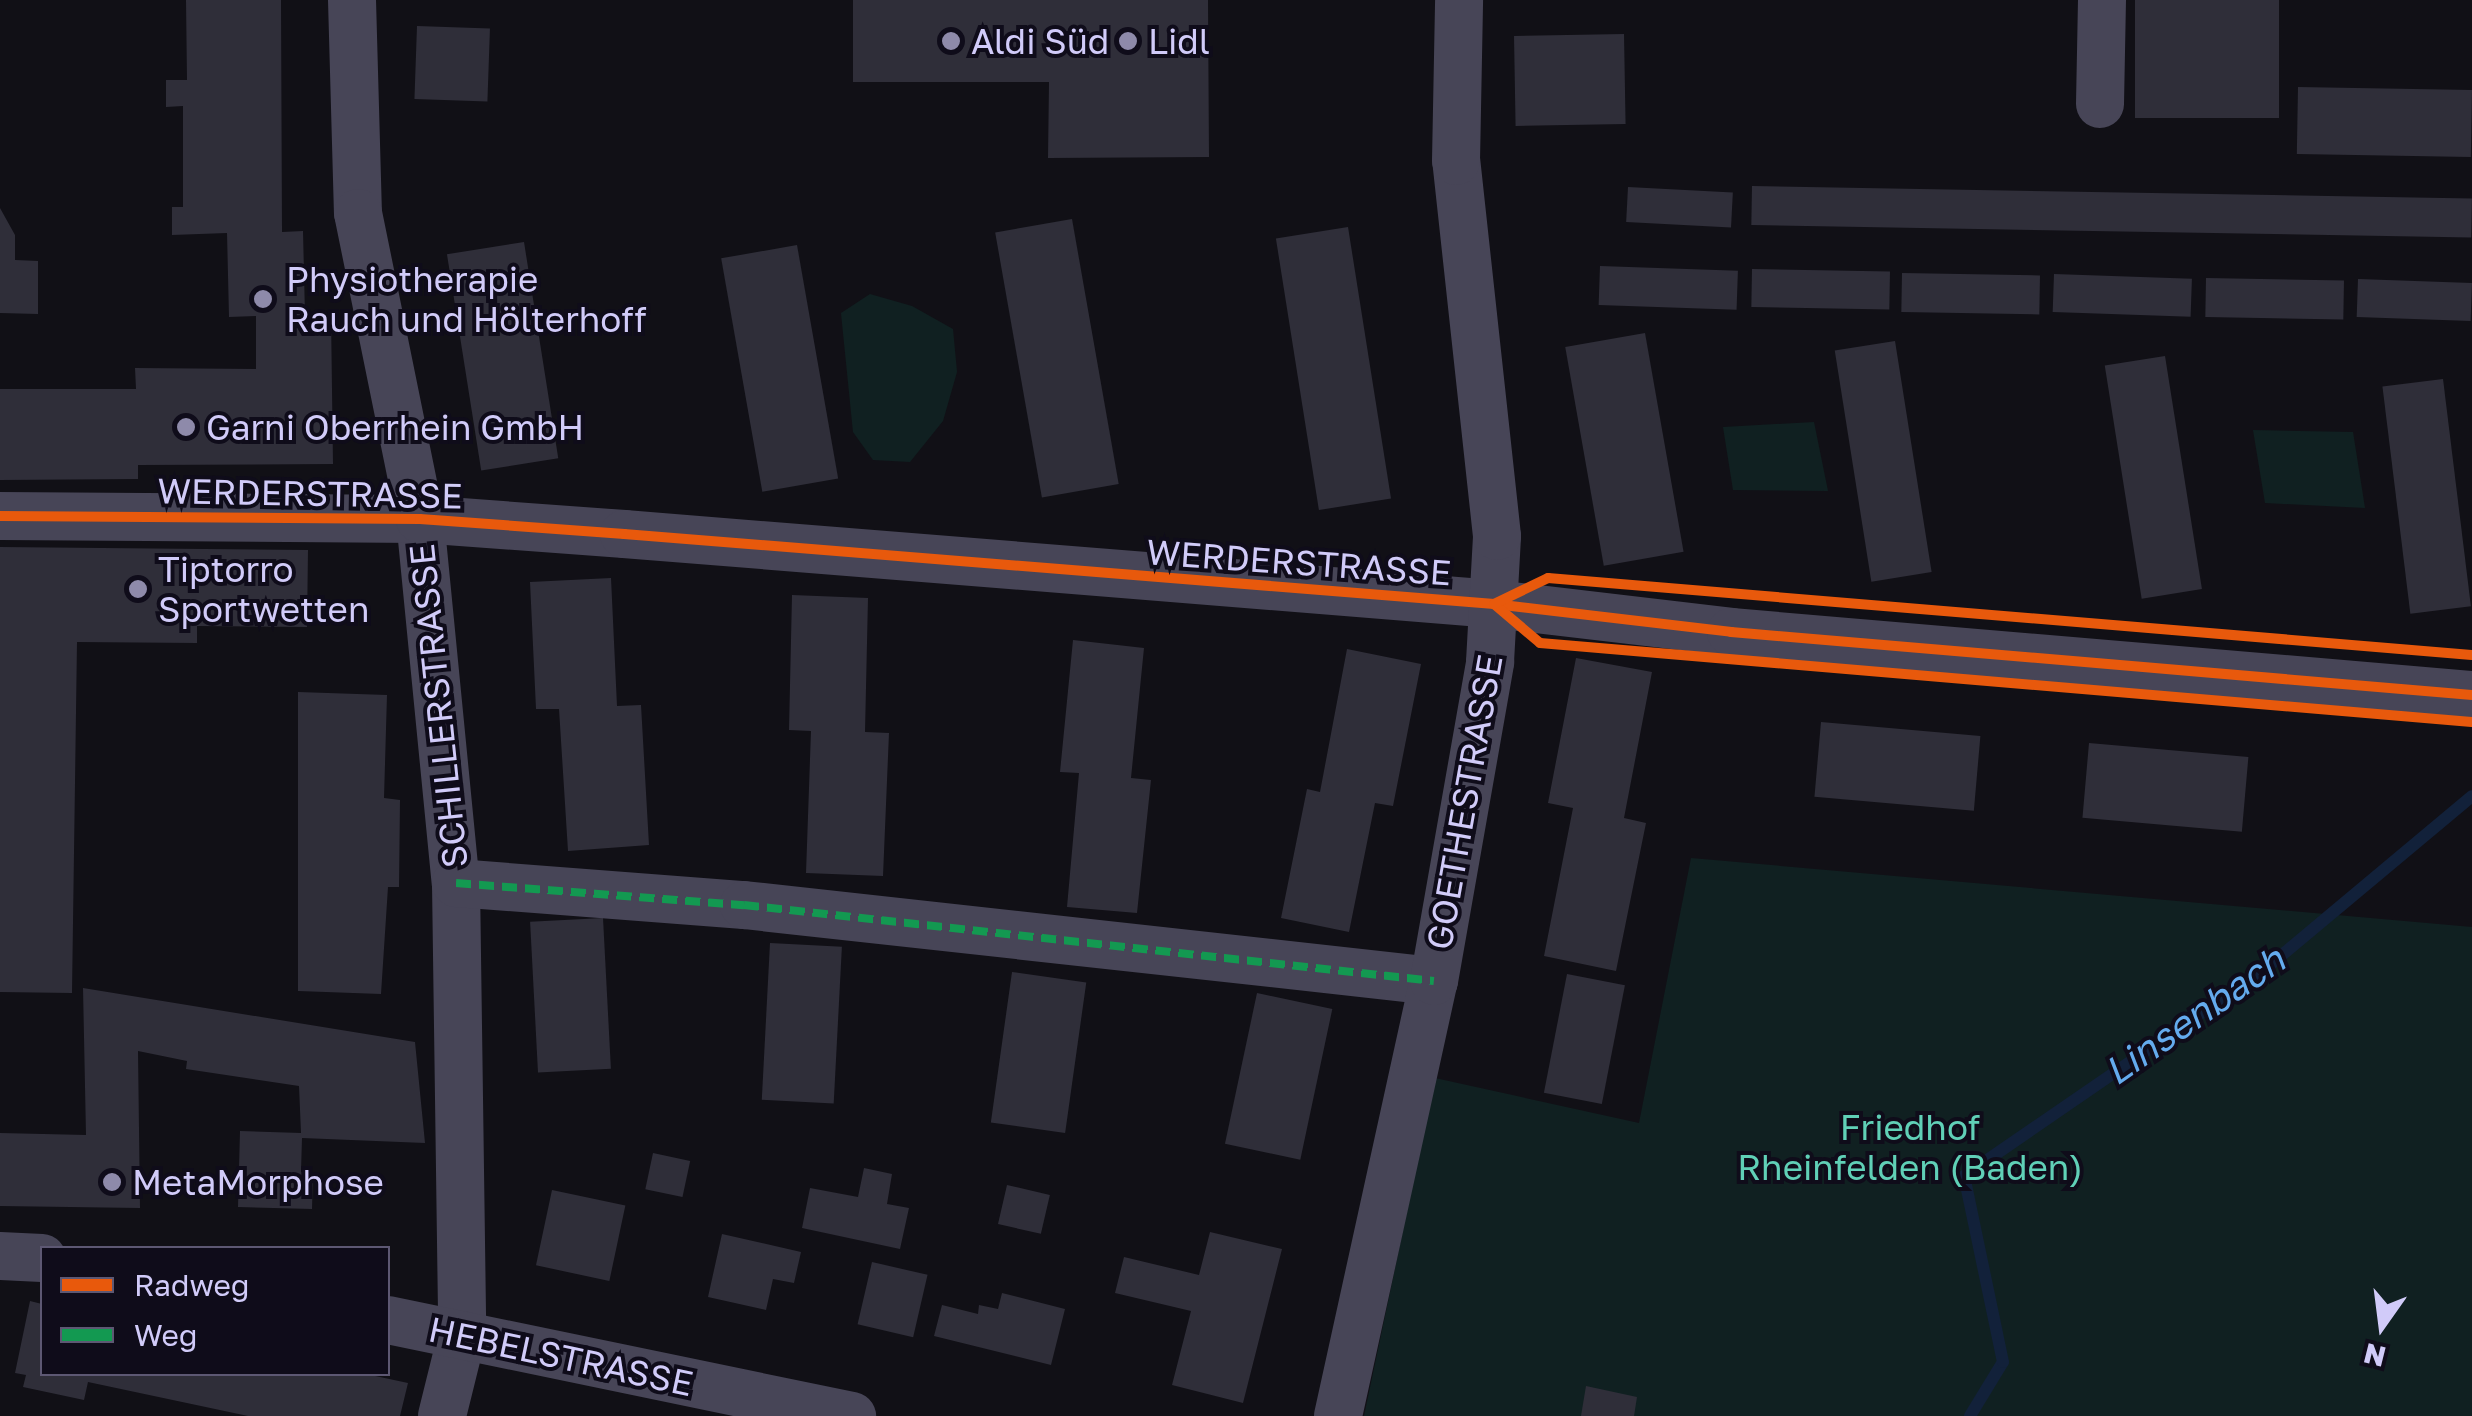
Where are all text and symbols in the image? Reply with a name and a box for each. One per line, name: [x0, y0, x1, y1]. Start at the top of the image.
place label: Aldi Süd: [971, 20, 1109, 62]
place label: Lidl: [1148, 20, 1210, 62]
marker: Aldi Süd: [940, 30, 962, 52]
marker: Lidl: [1117, 30, 1139, 52]
place label: Physiotherapie Rauch und Hölterhoff: [286, 258, 647, 340]
marker: Physiotherapie Rauch und Hölterhoff: [250, 286, 276, 312]
place label: Garni Oberrhein GmbH: [206, 406, 584, 448]
marker: Garni Oberrhein GmbH: [175, 416, 197, 438]
street label: WERDERSTRASSE: [157, 469, 463, 517]
street label: WERDERSTRASSE: [1145, 530, 1453, 594]
street label: SCHILLERSTRASSE: [400, 542, 476, 870]
place label: Tiptorro Sportwetten: [158, 548, 369, 630]
marker: Tiptorro Sportwetten: [127, 578, 149, 600]
street label: GOETHESTRASSE: [1417, 651, 1511, 953]
water label: Linsenbach: [2095, 936, 2293, 1094]
park label: Friedhof Rheinfelden (Baden): [1737, 1106, 2083, 1188]
place label: MetaMorphose: [132, 1161, 384, 1203]
marker: MetaMorphose: [101, 1171, 123, 1193]
legend: [40, 1246, 390, 1376]
text: Radweg: [134, 1267, 249, 1303]
north arrow: [2332, 1276, 2432, 1376]
street label: HEBELSTRASSE: [425, 1308, 697, 1404]
text: Weg: [134, 1317, 197, 1353]
text: N: [2360, 1337, 2389, 1374]

